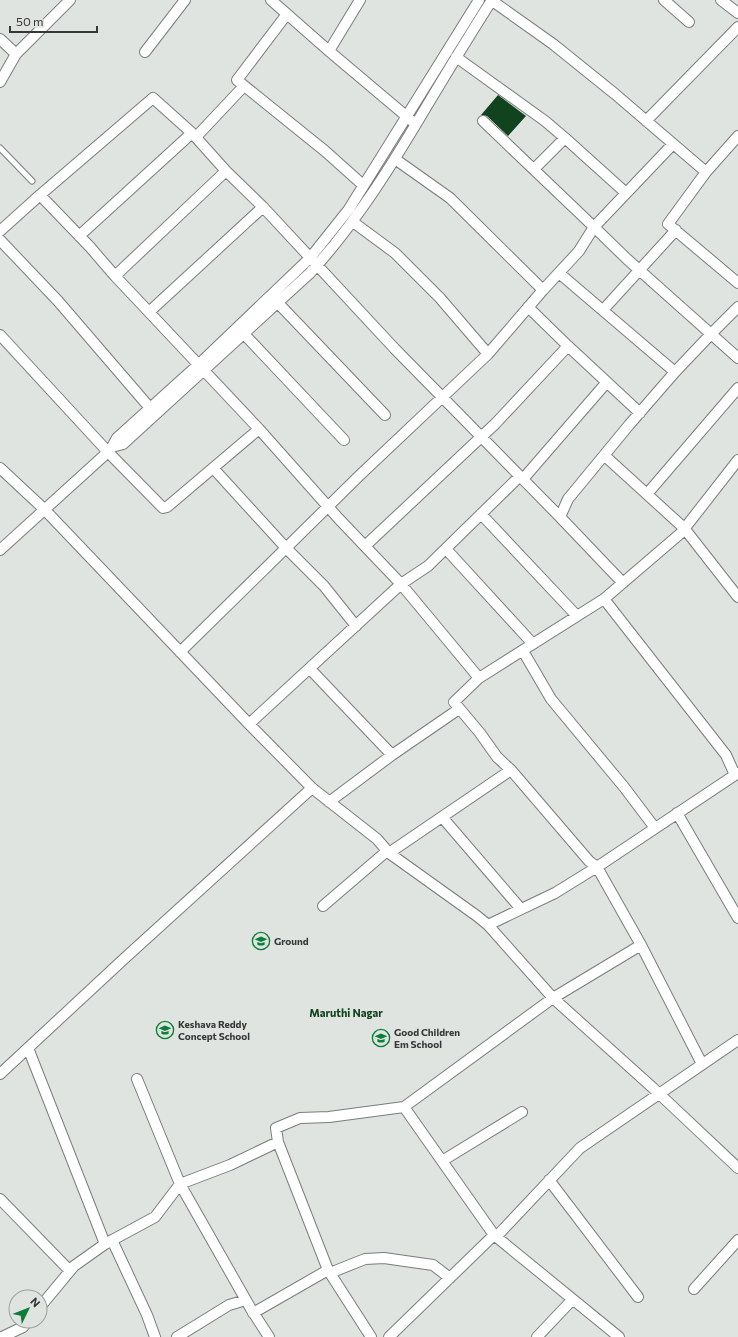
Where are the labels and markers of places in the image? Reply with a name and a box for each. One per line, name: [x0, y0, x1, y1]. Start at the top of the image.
school or university icon: Ground: [251, 931, 271, 951]
place label: Ground: [274, 935, 309, 947]
place label: Keshava Reddy Concept School: [178, 1018, 250, 1042]
school or university icon: Keshava Reddy Concept School: [155, 1020, 175, 1040]
place label: Good Children Em School: [394, 1026, 460, 1050]
school or university icon: Good Children Em School: [371, 1028, 391, 1048]

